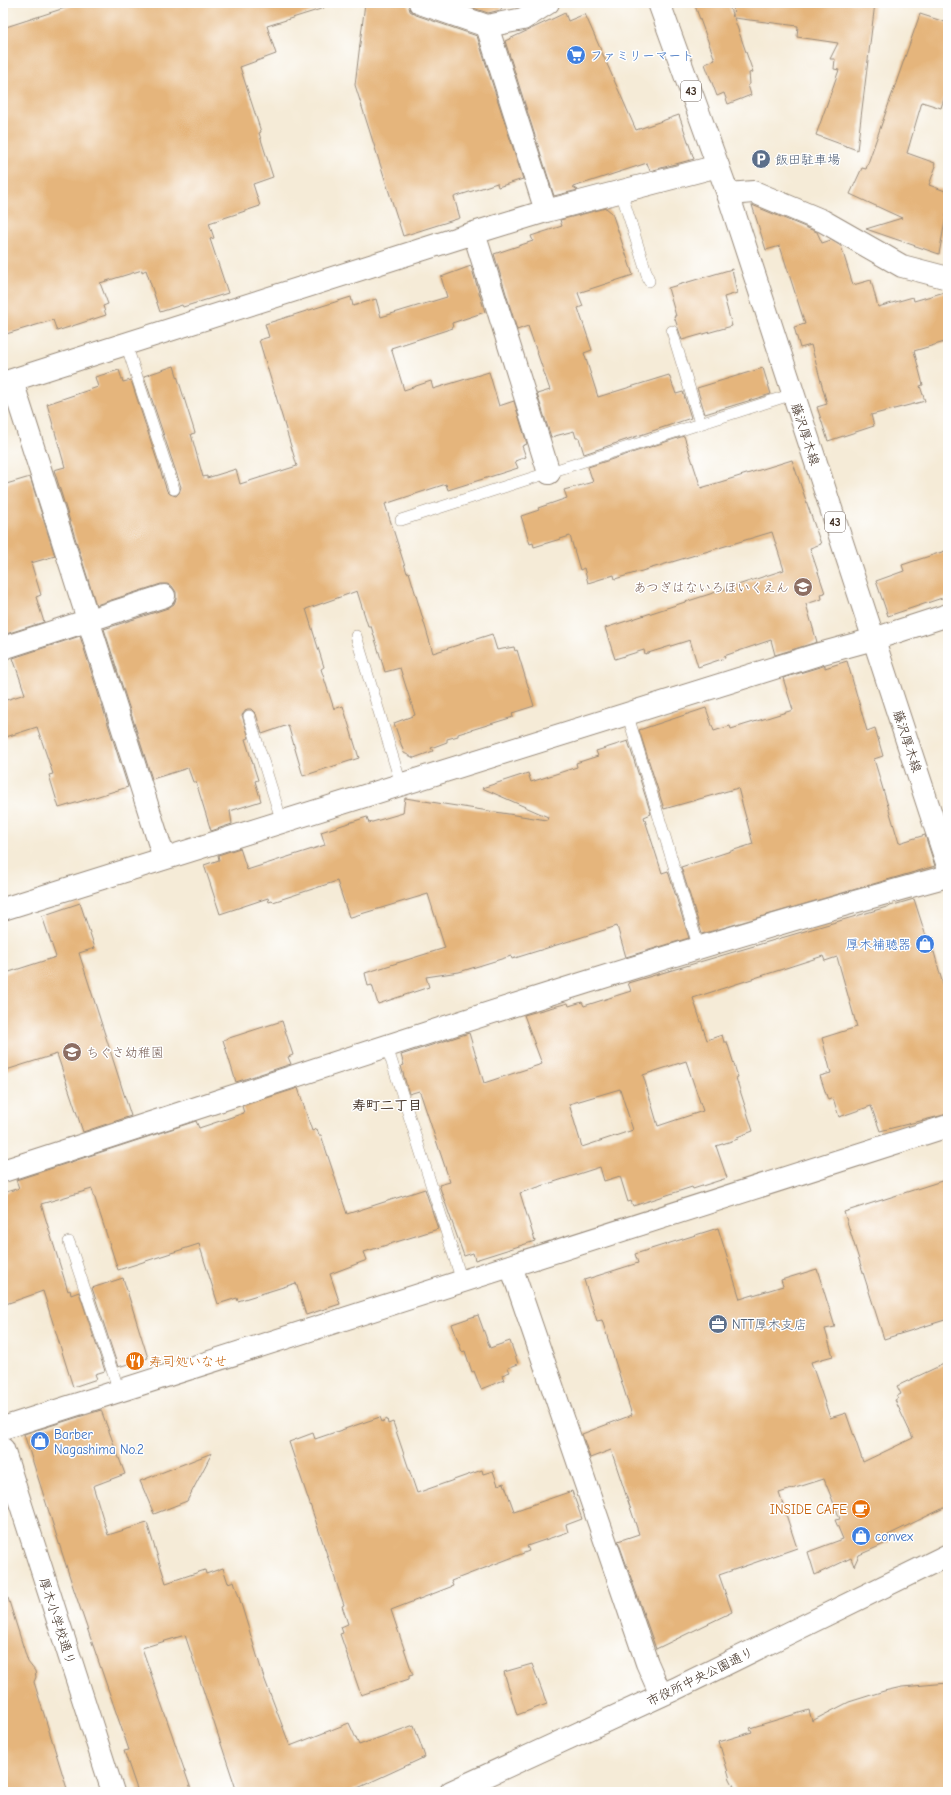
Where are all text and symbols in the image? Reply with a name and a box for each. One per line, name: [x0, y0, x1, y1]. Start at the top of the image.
supermarket icon: ファミリーマート: [565, 44, 587, 66]
place label: ファミリーマート: [590, 48, 694, 63]
road number: 43: [681, 81, 701, 101]
parking icon: 飯田駐車場: [750, 148, 772, 170]
place label: 飯田駐車場: [775, 152, 840, 167]
street label: 藤沢厚木線: [788, 401, 823, 468]
road number: 43: [825, 512, 845, 532]
school or university icon: あつぎはないろほいくえん: [792, 576, 814, 598]
place label: あつぎはないろほいくえん: [634, 580, 789, 595]
street label: 藤沢厚木線: [890, 708, 925, 775]
shop icon: 厚木補聴器: [914, 933, 936, 955]
place label: 厚木補聴器: [846, 937, 911, 952]
school or university icon: ちぐさ幼稚園: [61, 1041, 83, 1063]
place label: ちぐさ幼稚園: [86, 1045, 164, 1060]
district label: 寿町二丁目: [352, 1097, 422, 1114]
office icon: NTT厚木支店: [707, 1313, 729, 1335]
place label: NTT厚木支店: [732, 1317, 806, 1332]
restaurant icon: 寿司処いなせ: [124, 1350, 146, 1372]
place label: 寿司処いなせ: [149, 1354, 227, 1369]
place label: Barber Nagashima No.2: [54, 1427, 144, 1457]
shop icon: Barber Nagashima No.2: [29, 1430, 51, 1452]
cafe icon: INSIDE CAFE: [850, 1498, 872, 1520]
place label: INSIDE CAFE: [770, 1502, 847, 1517]
shop icon: convex: [850, 1525, 872, 1547]
place label: convex: [875, 1529, 914, 1544]
street label: 厚木小学校通り: [36, 1576, 79, 1667]
street label: 市役所中央公園通り: [644, 1644, 756, 1709]

